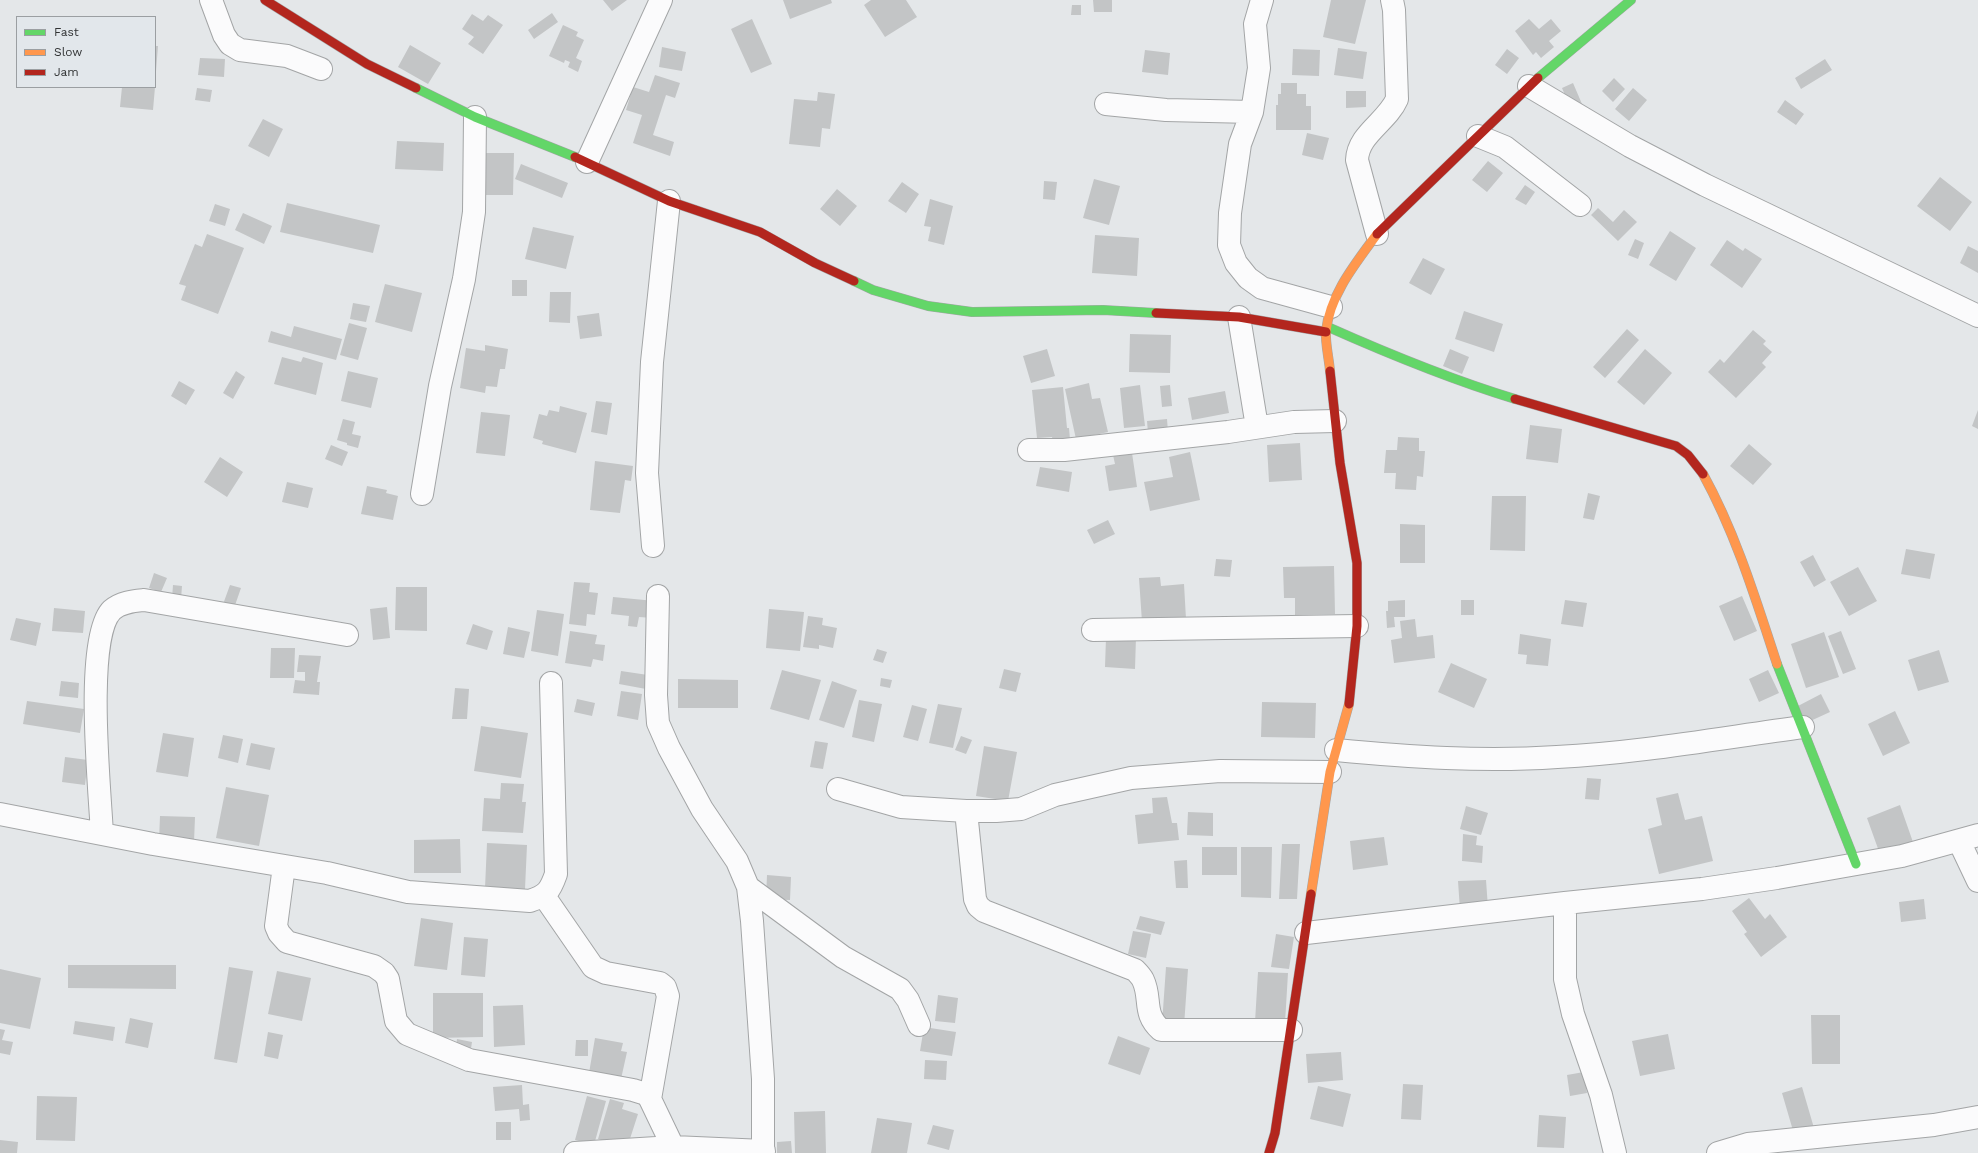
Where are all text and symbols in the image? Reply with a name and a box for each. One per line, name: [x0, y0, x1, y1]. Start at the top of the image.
legend: [16, 16, 156, 88]
text: Fast: [54, 25, 79, 39]
text: Slow: [54, 45, 82, 59]
text: Jam: [54, 65, 79, 79]

